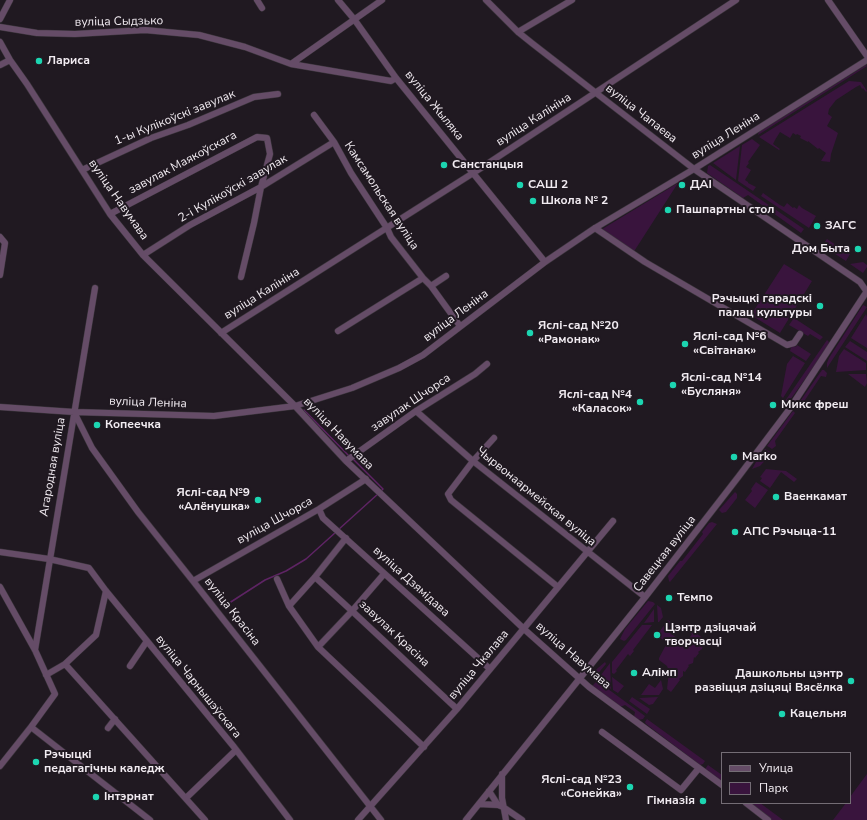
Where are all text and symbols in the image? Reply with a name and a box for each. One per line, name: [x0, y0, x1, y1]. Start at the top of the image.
street label: вуліца Сыдзько: [75, 14, 163, 30]
place label: Лариса: [47, 54, 90, 68]
marker: Лариса: [34, 56, 44, 66]
street label: вуліца Жыляка: [401, 68, 467, 144]
street label: вуліца Чапаева: [602, 82, 680, 146]
street label: 1-ы Кулікоўскі завулак: [112, 87, 238, 149]
street label: вуліца Калініна: [494, 90, 574, 150]
street label: вуліца Леніна: [689, 109, 763, 163]
street label: завулак Маякоўскага: [127, 128, 239, 198]
street label: Камсамольская вуліца: [341, 139, 421, 253]
street label: 2-і Кулікоўскі завулак: [176, 152, 290, 226]
street label: вуліца Навумава: [85, 157, 151, 243]
place label: Санстанцыя: [452, 158, 523, 172]
marker: Санстанцыя: [439, 160, 449, 170]
place label: САШ 2: [528, 178, 568, 192]
place label: ДАІ: [690, 178, 712, 192]
marker: САШ 2: [515, 180, 525, 190]
marker: ДАІ: [677, 180, 687, 190]
place label: Школа № 2: [541, 194, 608, 208]
marker: Школа № 2: [528, 196, 538, 206]
place label: Пашпартны стол: [676, 203, 774, 217]
marker: Пашпартны стол: [663, 205, 673, 215]
place label: ЗАГС: [825, 219, 856, 233]
marker: ЗАГС: [812, 221, 822, 231]
place label: Дом Быта: [792, 242, 850, 256]
marker: Дом Быта: [853, 244, 863, 254]
street label: вуліца Калініна: [222, 265, 302, 323]
street label: вуліца Леніна: [421, 287, 491, 345]
place label: Рэчыцкі гарадскі палац культуры: [712, 292, 812, 320]
marker: Рэчыцкі гарадскі палац культуры: [815, 301, 825, 311]
place label: Яслі-сад №20 «Рамонак»: [538, 319, 619, 347]
marker: Яслі-сад №20 «Рамонак»: [525, 328, 535, 338]
place label: Яслі-сад №6 «Світанак»: [693, 330, 767, 358]
marker: Яслі-сад №6 «Світанак»: [680, 339, 690, 349]
street label: завулак Шчорса: [368, 371, 454, 435]
place label: Яслі-сад №14 «Бусляня»: [681, 371, 762, 399]
marker: Яслі-сад №14 «Бусляня»: [668, 380, 678, 390]
place label: Яслі-сад №4 «Каласок»: [558, 388, 632, 416]
street label: вуліца Леніна: [109, 394, 187, 412]
street label: вуліца Навумава: [300, 395, 376, 473]
marker: Яслі-сад №4 «Каласок»: [635, 397, 645, 407]
place label: Микс фреш: [781, 398, 849, 412]
marker: Микс фреш: [768, 400, 778, 410]
street label: Агародная вуліца: [37, 416, 69, 518]
place label: Копеечка: [105, 418, 161, 432]
marker: Копеечка: [92, 420, 102, 430]
street label: Чырвонаармейская вуліца: [473, 444, 599, 550]
place label: Marko: [742, 450, 777, 464]
marker: Marko: [729, 452, 739, 462]
place label: Яслі-сад №9 «Алёнушка»: [176, 486, 250, 514]
place label: Ваенкамат: [784, 490, 847, 504]
marker: Ваенкамат: [771, 492, 781, 502]
street label: вуліца Шчорса: [235, 494, 315, 548]
marker: Яслі-сад №9 «Алёнушка»: [253, 495, 263, 505]
street label: Савецкая вуліца: [631, 513, 699, 595]
place label: АПС Рэчыца-11: [743, 525, 837, 539]
marker: АПС Рэчыца-11: [730, 527, 740, 537]
street label: вуліца Дзямідава: [370, 544, 452, 620]
street label: вуліца Красіна: [201, 575, 263, 649]
place label: Темпо: [677, 591, 713, 605]
marker: Темпо: [664, 593, 674, 603]
street label: завулак Красіна: [356, 598, 432, 670]
street label: вуліца Навумава: [532, 619, 614, 693]
place label: Цэнтр дзіцячай творчасці: [665, 621, 756, 649]
street label: вуліца Чкалава: [446, 627, 512, 703]
marker: Цэнтр дзіцячай творчасці: [652, 630, 662, 640]
street label: вуліца Чарнышэўскага: [152, 633, 244, 741]
place label: Алімп: [642, 666, 677, 680]
place label: Дашкольны цэнтр развіцця дзіцяці Вясёлка: [695, 667, 843, 695]
marker: Алімп: [629, 668, 639, 678]
marker: Дашкольны цэнтр развіцця дзіцяці Вясёлка: [846, 676, 856, 686]
place label: Кацельня: [790, 707, 847, 721]
marker: Кацельня: [777, 709, 787, 719]
place label: Рэчыцкі педагагічны каледж: [44, 748, 164, 776]
legend: [721, 752, 851, 804]
marker: Рэчыцкі педагагічны каледж: [31, 757, 41, 767]
text: Улица: [759, 760, 793, 776]
place label: Яслі-сад №23 «Сонейка»: [541, 773, 622, 801]
text: Парк: [759, 780, 788, 796]
marker: Яслі-сад №23 «Сонейка»: [625, 782, 635, 792]
place label: Інтэрнат: [104, 790, 154, 804]
marker: Інтэрнат: [91, 792, 101, 802]
place label: Гімназія: [647, 794, 695, 808]
marker: Гімназія: [698, 796, 708, 806]

